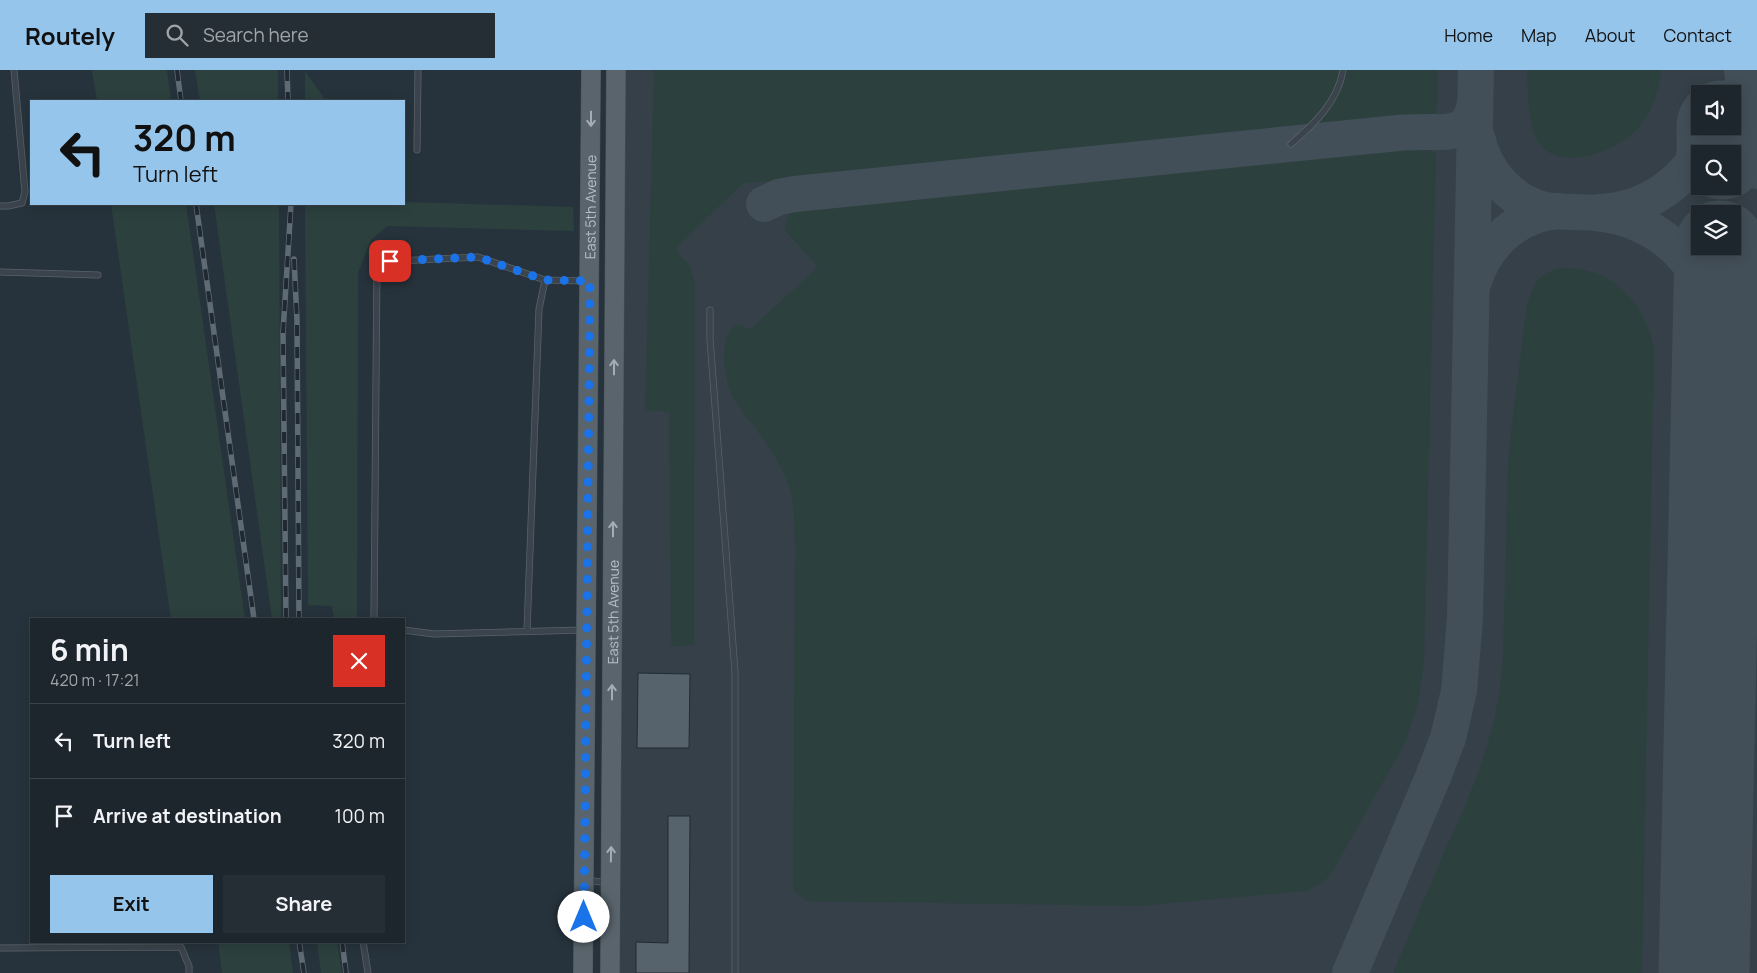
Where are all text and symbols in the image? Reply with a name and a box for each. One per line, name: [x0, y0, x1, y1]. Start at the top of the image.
search box: [145, 13, 495, 58]
text: Routely: [25, 19, 115, 52]
icon: search: [163, 21, 191, 49]
text: Search here: [203, 22, 309, 48]
text: Home: [1444, 23, 1493, 47]
text: Map: [1521, 23, 1557, 47]
text: About: [1585, 23, 1635, 47]
text: Contact: [1663, 23, 1732, 47]
map controls: [1691, 85, 1741, 255]
button: sound: [1691, 85, 1741, 135]
one-way arrow: [586, 110, 596, 126]
text: 320 m: [133, 114, 236, 162]
icon: left: [50, 120, 115, 185]
button: search: [1691, 145, 1741, 195]
street label: East 5th Avenue: [580, 155, 600, 259]
text: Turn left: [133, 159, 218, 189]
button: layers: [1691, 205, 1741, 255]
pin: [369, 240, 411, 282]
icon: arrive: [376, 247, 404, 275]
one-way arrow: [609, 359, 619, 376]
one-way arrow: [608, 522, 618, 538]
street label: East 5th Avenue: [603, 560, 622, 664]
text: 6 min: [50, 629, 129, 670]
button: close: [333, 635, 385, 687]
text: 420 m · 17:21: [50, 669, 140, 691]
one-way arrow: [607, 684, 617, 700]
icon: left: [50, 727, 78, 755]
text: Turn left: [93, 728, 171, 754]
text: 320 m: [332, 728, 385, 754]
icon: arrive: [50, 802, 78, 830]
text: Arrive at destination: [93, 803, 282, 829]
text: 100 m: [334, 803, 385, 829]
one-way arrow: [606, 847, 616, 863]
button: Exit: [50, 875, 213, 933]
button: Share: [223, 875, 385, 933]
position arrow: [557, 890, 609, 942]

